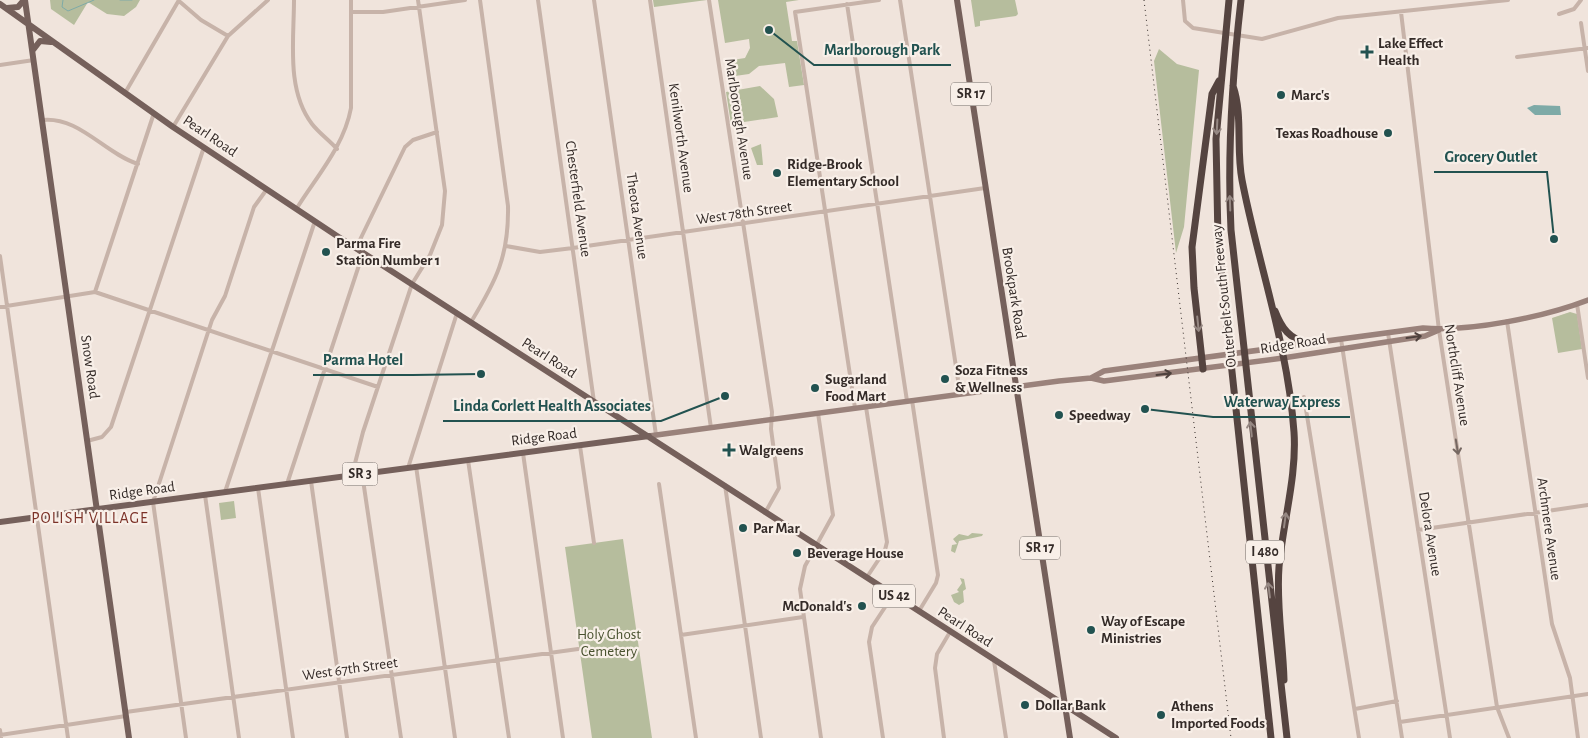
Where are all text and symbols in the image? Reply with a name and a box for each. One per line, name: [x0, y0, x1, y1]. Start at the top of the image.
callout: Marlborough Park: [814, 34, 951, 65]
place label: Lake Effect Health: [1378, 36, 1443, 68]
text: Marlborough Park: [824, 42, 940, 58]
marker: Lake Effect Health: [1360, 45, 1374, 59]
street label: Marlborough Avenue: [722, 57, 756, 181]
street label: Kenilworth Avenue: [666, 82, 696, 194]
road number: SR 17: [951, 82, 991, 106]
place label: Marc's: [1291, 88, 1330, 103]
marker: Marc's: [1275, 89, 1287, 101]
street label: Pearl Road: [180, 113, 240, 160]
one-way arrow: [1212, 119, 1221, 135]
place label: Texas Roadhouse: [1275, 126, 1378, 141]
marker: Texas Roadhouse: [1382, 127, 1394, 139]
street label: Chesterfield Avenue: [562, 140, 594, 258]
callout: Grocery Outlet: [1434, 141, 1547, 172]
text: Grocery Outlet: [1445, 149, 1538, 166]
place label: Ridge-Brook Elementary School: [787, 157, 899, 189]
marker: Ridge-Brook Elementary School: [771, 167, 783, 179]
street label: Theota Avenue: [624, 172, 651, 260]
one-way arrow: [1225, 195, 1234, 211]
street label: West 78th Street: [695, 199, 793, 227]
street label: Outerbelt South Freeway: [1209, 223, 1239, 368]
place label: Parma Fire Station Number 1: [336, 236, 440, 268]
marker: Parma Fire Station Number 1: [320, 246, 332, 258]
street label: Brookpark Road: [999, 246, 1029, 340]
one-way arrow: [1193, 316, 1203, 332]
street label: Northcliff Avenue: [1442, 323, 1472, 427]
street label: Ridge Road: [1259, 331, 1327, 357]
one-way arrow: [1406, 332, 1422, 342]
street label: Snow Road: [78, 334, 102, 400]
street label: Pearl Road: [519, 335, 579, 381]
callout: Parma Hotel: [313, 344, 413, 375]
text: Parma Hotel: [323, 352, 403, 368]
place label: Soza Fitness & Wellness: [955, 363, 1028, 395]
one-way arrow: [1156, 369, 1172, 379]
place label: Sugarland Food Mart: [825, 372, 887, 404]
marker: Soza Fitness & Wellness: [939, 373, 951, 385]
marker: Sugarland Food Mart: [809, 382, 821, 394]
callout: Waterway Express: [1213, 386, 1350, 417]
callout: Linda Corlett Health Associates: [443, 390, 661, 421]
text: Waterway Express: [1224, 394, 1340, 411]
text: Linda Corlett Health Associates: [453, 398, 651, 414]
place label: Speedway: [1069, 408, 1131, 423]
marker: Speedway: [1053, 409, 1065, 421]
one-way arrow: [1246, 421, 1256, 437]
street label: Ridge Road: [510, 425, 578, 448]
one-way arrow: [1452, 439, 1462, 455]
place label: Walgreens: [739, 443, 804, 458]
marker: Walgreens: [723, 444, 735, 456]
road number: SR 3: [342, 462, 378, 486]
street label: Archmere Avenue: [1534, 477, 1564, 581]
street label: Ridge Road: [108, 479, 176, 503]
street label: Delora Avenue: [1416, 491, 1444, 577]
district label: POLISH VILLAGE: [31, 510, 149, 526]
one-way arrow: [1280, 512, 1290, 528]
place label: Par Mar: [753, 521, 800, 536]
marker: Par Mar: [737, 522, 749, 534]
road number: SR 17: [1020, 536, 1060, 560]
road number: I 480: [1246, 540, 1284, 564]
place label: Beverage House: [807, 546, 904, 561]
marker: Beverage House: [791, 547, 803, 559]
one-way arrow: [1264, 582, 1274, 598]
road number: US 42: [873, 584, 915, 608]
place label: McDonald's: [782, 599, 852, 614]
marker: McDonald's: [856, 600, 868, 612]
street label: Pearl Road: [935, 604, 995, 650]
place label: Way of Escape Ministries: [1101, 614, 1185, 646]
marker: Way of Escape Ministries: [1085, 624, 1097, 636]
park label: Holy Ghost Cemetery: [577, 627, 641, 659]
street label: West 67th Street: [301, 655, 399, 683]
place label: Dollar Bank: [1035, 698, 1106, 713]
marker: Dollar Bank: [1019, 699, 1031, 711]
place label: Athens Imported Foods: [1171, 699, 1265, 731]
marker: Athens Imported Foods: [1155, 709, 1167, 721]

